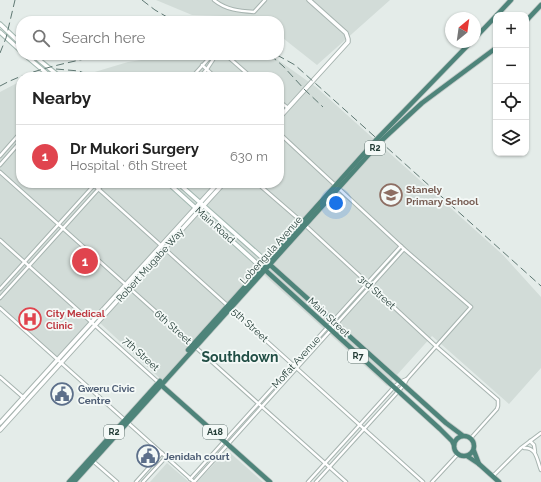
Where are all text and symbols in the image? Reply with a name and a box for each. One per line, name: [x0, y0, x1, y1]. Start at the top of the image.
north arrow: [445, 12, 481, 48]
map controls: [493, 12, 529, 156]
button: +: [493, 12, 529, 48]
search box: [16, 16, 284, 60]
icon: search: [30, 27, 52, 49]
text: Search here: [62, 29, 145, 47]
button: −: [493, 48, 529, 84]
button: locate: [493, 84, 529, 120]
text: Nearby: [32, 88, 91, 108]
button: layers: [493, 120, 529, 156]
text: Dr Mukori Surgery: [70, 140, 199, 158]
road number: R2: [365, 141, 385, 155]
text: 1: [42, 149, 48, 164]
text: 630 m: [230, 149, 268, 164]
text: Hospital · 6th Street: [70, 158, 187, 173]
school or university icon: Stanely Primary School: [378, 182, 404, 208]
place label: Stanely Primary School: [406, 184, 479, 207]
your location: [326, 193, 346, 213]
street label: Main Road: [193, 205, 237, 245]
street label: Lobengula Avenue: [238, 214, 304, 286]
street label: Robert Mugabe Way: [114, 226, 186, 304]
pin: 1: [72, 246, 98, 276]
street label: 3rd Street: [357, 273, 398, 312]
street label: Main Street: [306, 295, 352, 339]
hospital icon: City Medical Clinic: [17, 306, 43, 332]
street label: 5th Street: [230, 306, 271, 345]
place label: City Medical Clinic: [46, 308, 106, 331]
street label: 6th Street: [152, 308, 194, 347]
street label: Moffat Avenue: [270, 334, 322, 390]
street label: 7th Street: [121, 335, 162, 374]
district label: Southdown: [202, 349, 278, 365]
road number: R7: [348, 349, 368, 363]
public building icon: Gweru Civic Centre: [49, 381, 75, 407]
place label: Gweru Civic Centre: [78, 383, 135, 406]
road number: R2: [104, 425, 124, 439]
road number: A18: [203, 425, 227, 439]
public building icon: Jenidah court: [135, 443, 161, 469]
place label: Jenidah court: [164, 451, 230, 462]

